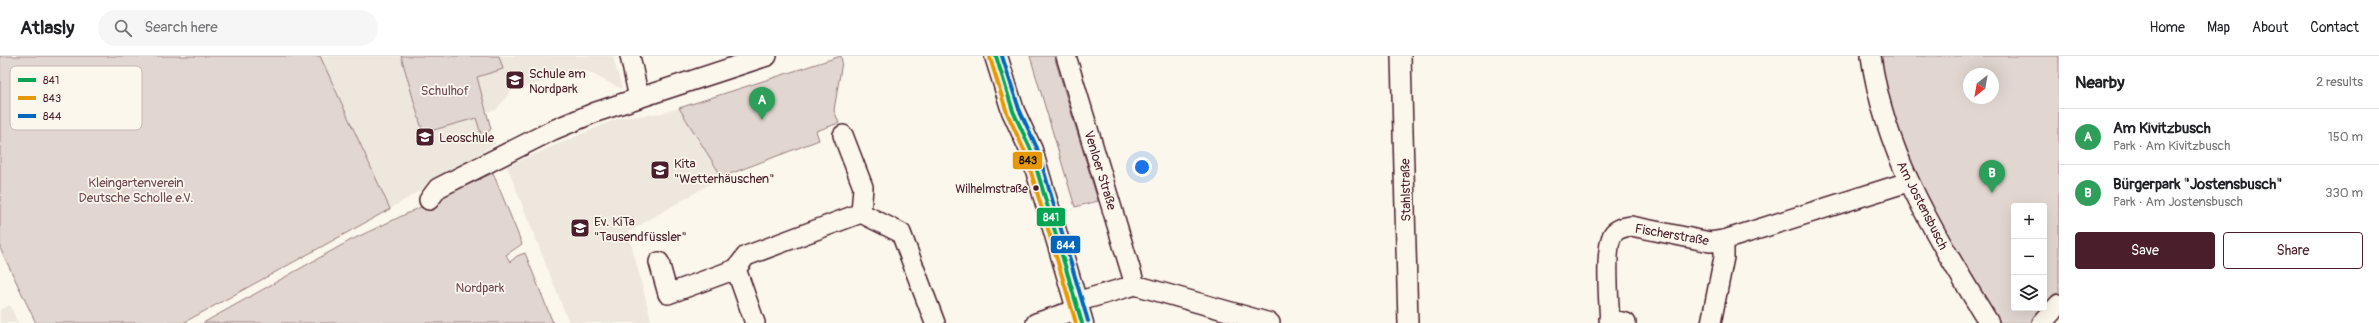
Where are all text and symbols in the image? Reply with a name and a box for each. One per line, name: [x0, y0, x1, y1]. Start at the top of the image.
search box: [98, 10, 378, 46]
text: Atlasly: [20, 16, 74, 40]
icon: search: [112, 17, 134, 39]
text: Search here: [144, 18, 218, 37]
text: Home: [2150, 19, 2185, 36]
text: Map: [2207, 19, 2230, 36]
text: About: [2252, 19, 2288, 36]
text: Contact: [2310, 19, 2359, 36]
legend: [10, 66, 142, 130]
place label: Schule am Nordpark: [529, 66, 586, 97]
north arrow: [1963, 68, 1999, 104]
school or university icon: Schule am Nordpark: [504, 69, 526, 91]
text: Nearby: [2075, 72, 2124, 93]
text: 841: [43, 74, 59, 87]
text: 2 results: [2316, 74, 2363, 90]
park label: Schulhof: [421, 83, 470, 99]
pin: A: [749, 87, 775, 120]
text: 843: [43, 92, 61, 105]
text: 844: [43, 110, 62, 123]
text: Am Kivitzbusch: [2113, 119, 2211, 138]
school or university icon: Leoschule: [414, 126, 436, 148]
street label: Venloer Straße: [1080, 129, 1120, 213]
text: A: [2084, 129, 2092, 145]
text: 150 m: [2328, 129, 2363, 145]
place label: Leoschule: [439, 130, 495, 146]
text: Park · Am Kivitzbusch: [2113, 138, 2230, 154]
line badge: 843: [1012, 151, 1043, 170]
text: 843: [1019, 154, 1037, 167]
place label: Kita "Wetterhäuschen": [674, 156, 774, 187]
your location: [1132, 157, 1152, 177]
street label: Stahlstraße: [1397, 158, 1415, 222]
street label: Am Jostensbusch: [1893, 158, 1951, 252]
school or university icon: Kita "Wetterhäuschen": [649, 159, 671, 181]
pin: B: [1979, 160, 2005, 193]
park label: Kleingartenverein Deutsche Scholle e.V.: [79, 175, 193, 206]
text: Bürgerpark "Jostensbusch": [2113, 175, 2282, 194]
place label: Wilhelmstraße: [955, 182, 1028, 197]
marker: Wilhelmstraße: [1031, 183, 1041, 193]
text: B: [2084, 185, 2092, 201]
text: 330 m: [2325, 185, 2363, 201]
text: Park · Am Jostensbusch: [2113, 194, 2243, 210]
map controls: [2011, 203, 2047, 311]
button: +: [2011, 203, 2047, 239]
line badge: 841: [1036, 207, 1066, 227]
text: 841: [1043, 211, 1059, 224]
place label: Ev. KiTa "Tausendfüssler": [594, 214, 687, 245]
school or university icon: Ev. KiTa "Tausendfüssler": [569, 217, 591, 239]
street label: Fischerstraße: [1634, 221, 1711, 249]
button: Save: [2075, 232, 2215, 269]
button: Share: [2223, 232, 2363, 269]
line badge: 844: [1050, 235, 1081, 254]
text: 844: [1057, 239, 1076, 252]
button: −: [2011, 239, 2047, 275]
button: layers: [2011, 275, 2047, 311]
park label: Nordpark: [456, 280, 505, 296]

